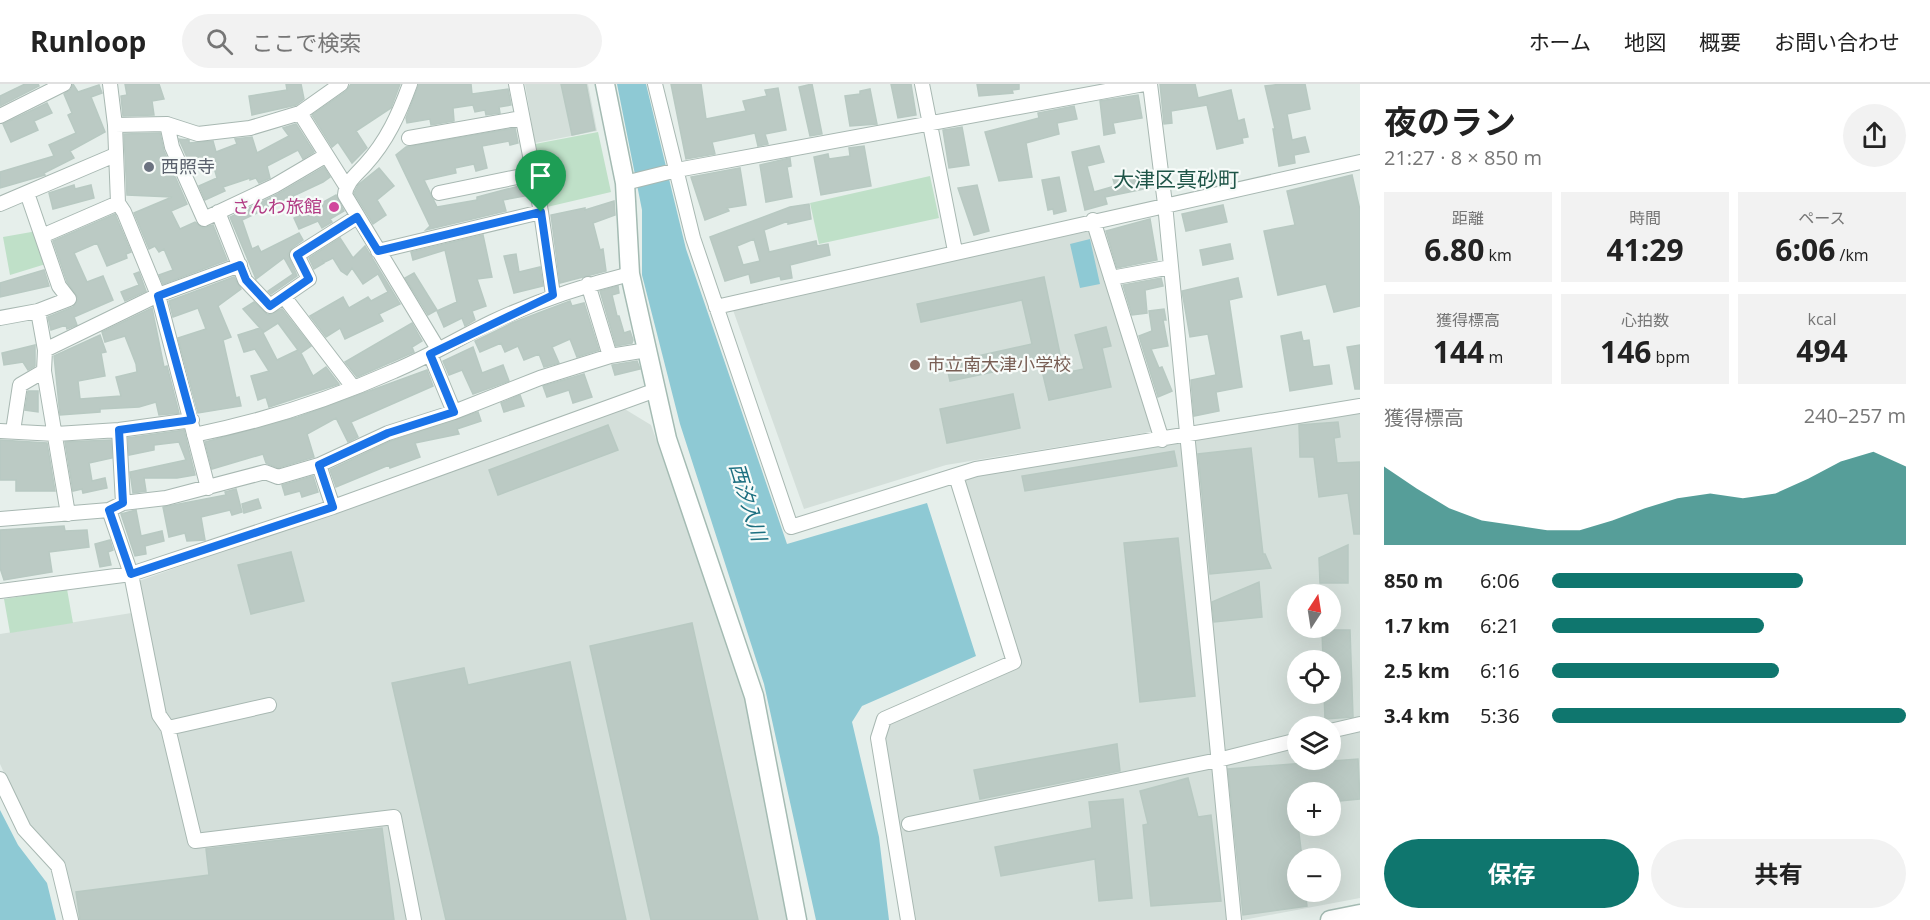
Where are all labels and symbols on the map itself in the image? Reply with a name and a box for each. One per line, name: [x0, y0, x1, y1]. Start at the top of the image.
pin: [515, 150, 566, 212]
place label: 西照寺: [161, 154, 215, 178]
marker: 西照寺: [142, 160, 156, 174]
district label: 大津区真砂町: [1113, 165, 1239, 193]
place label: さんわ旅館: [232, 194, 322, 218]
marker: さんわ旅館: [327, 200, 341, 214]
place label: 市立南大津小学校: [927, 352, 1071, 376]
marker: 市立南大津小学校: [908, 358, 922, 372]
water label: 西汐入川: [724, 460, 774, 546]
north arrow: [1287, 584, 1341, 638]

